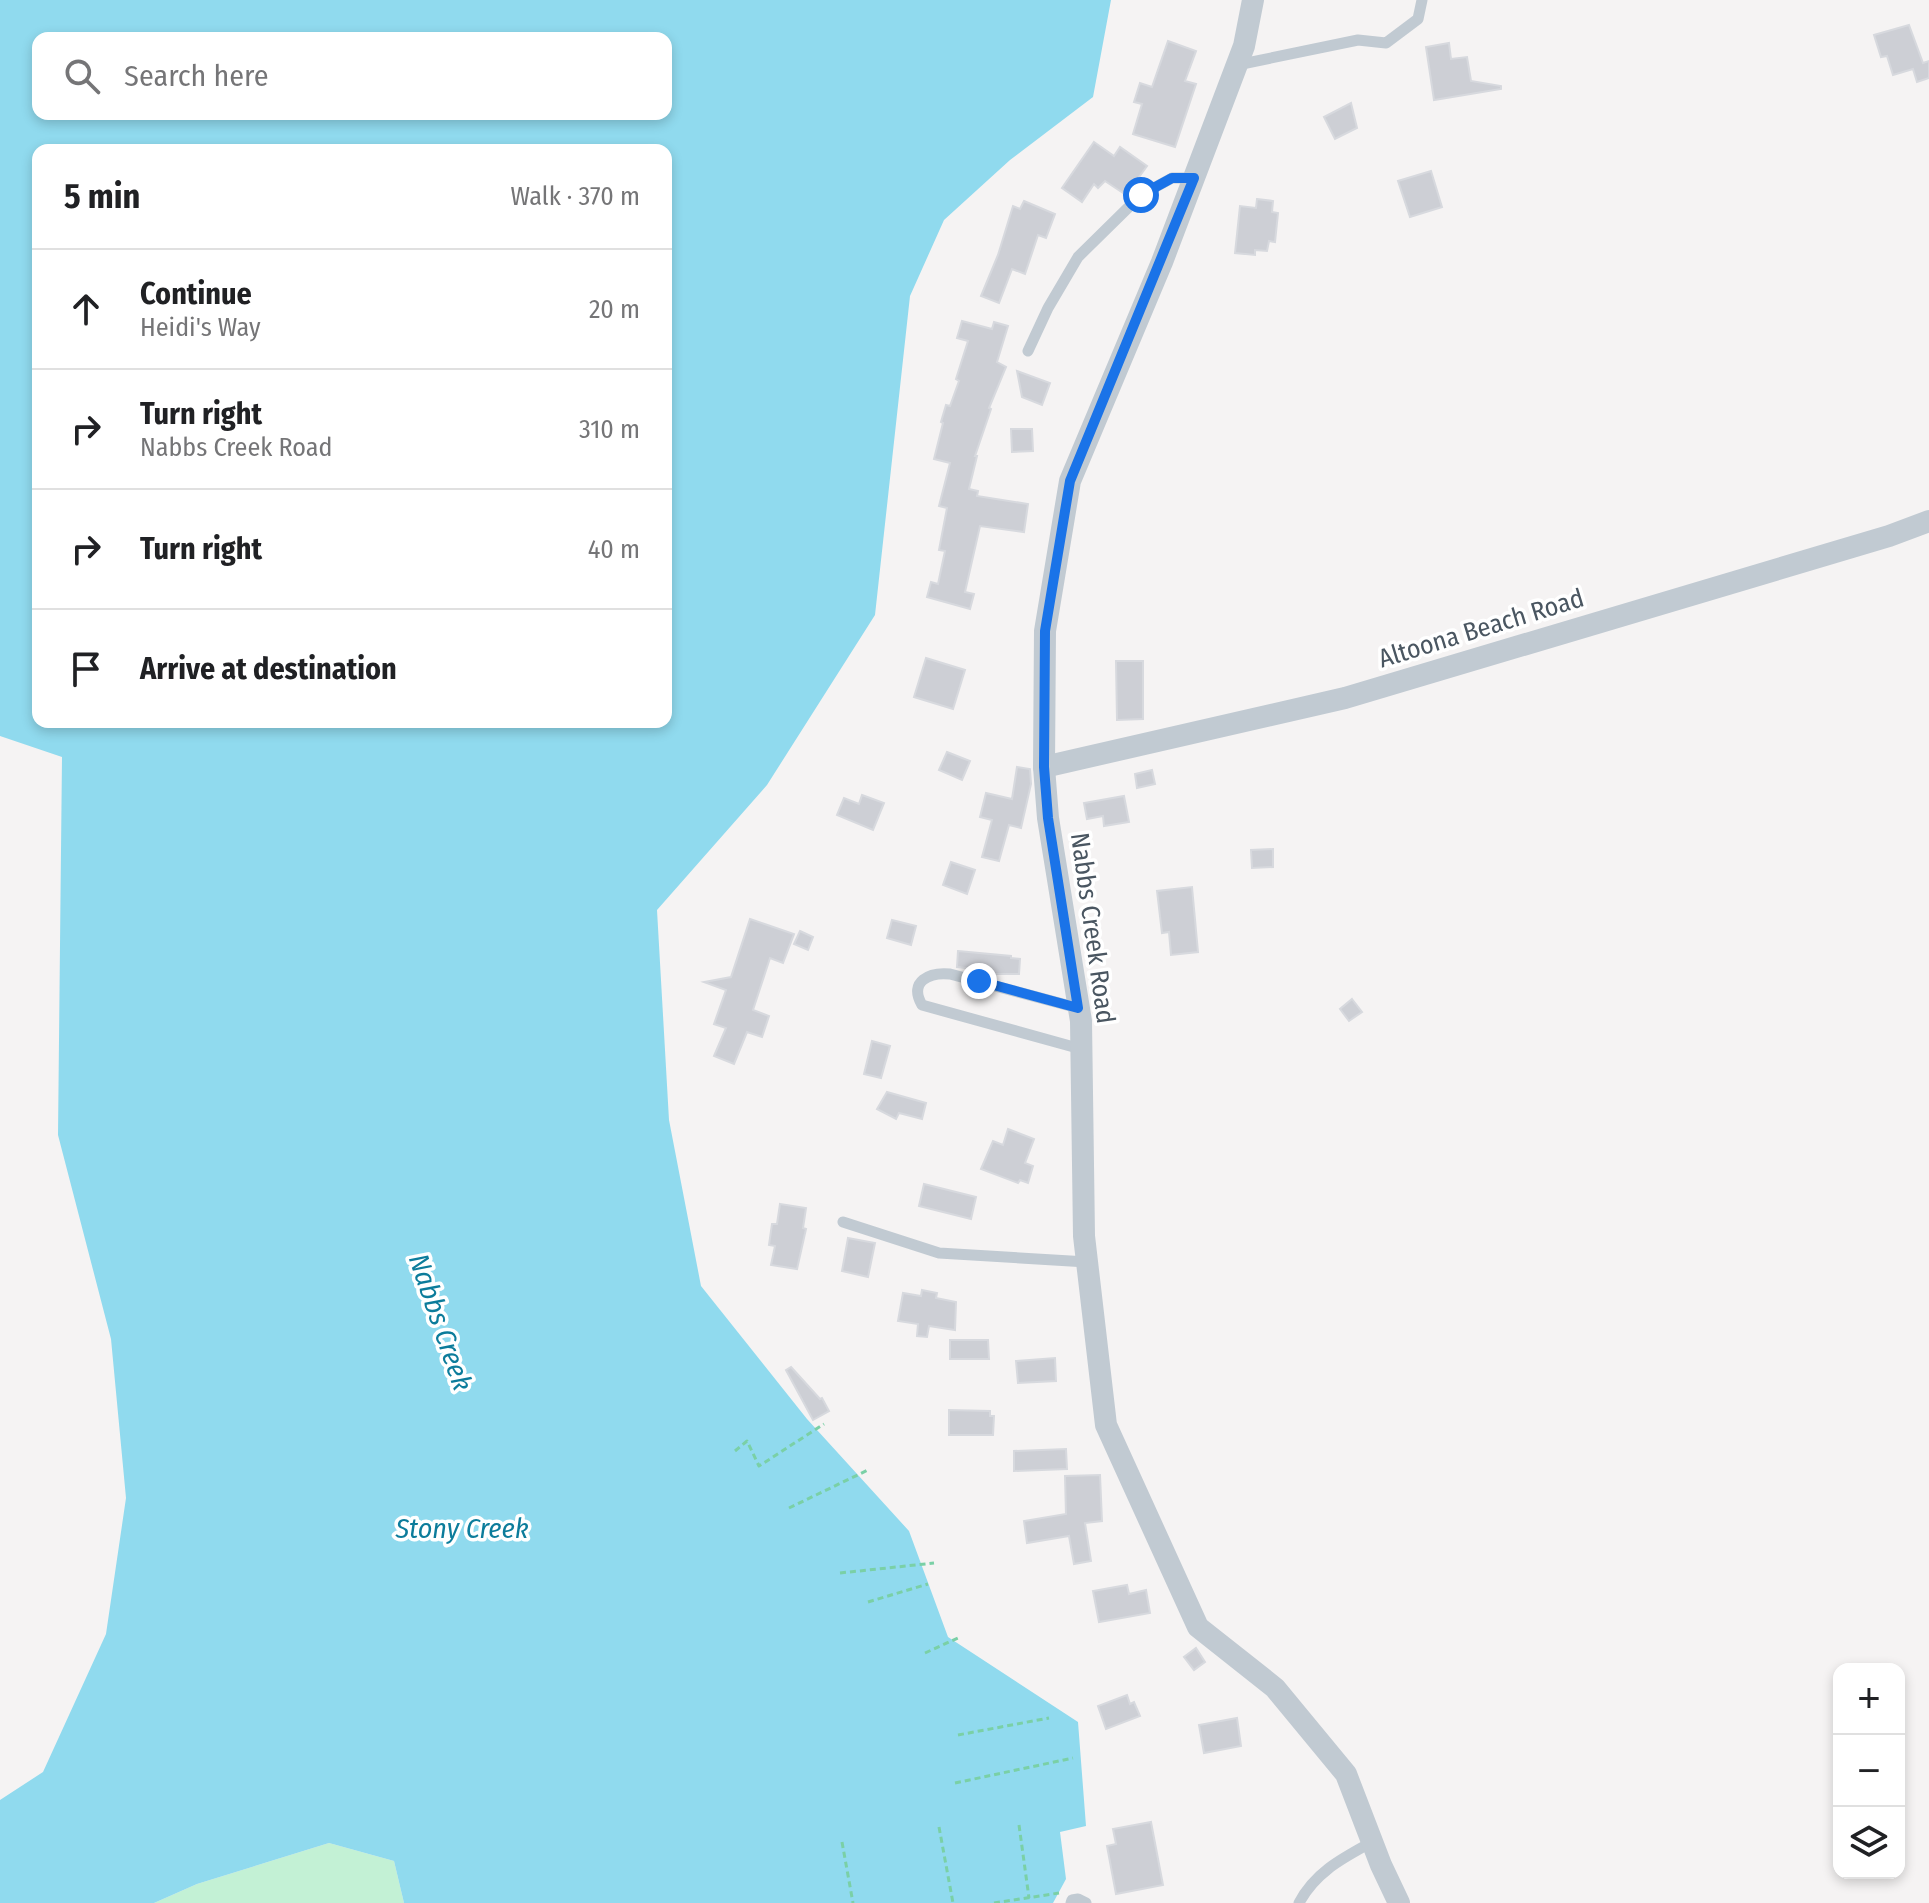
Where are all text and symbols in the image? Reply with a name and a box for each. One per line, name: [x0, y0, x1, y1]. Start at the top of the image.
search box: [32, 32, 672, 120]
icon: search: [60, 54, 104, 98]
text: Search here: [124, 58, 269, 94]
text: 5 min: [64, 176, 140, 217]
route start: [1123, 177, 1159, 213]
text: Walk · 370 m: [511, 181, 640, 212]
text: Continue: [140, 276, 252, 312]
icon: ahead: [64, 287, 108, 331]
text: 20 m: [589, 294, 640, 325]
text: Heidi's Way: [140, 312, 260, 343]
text: Turn right: [140, 396, 262, 432]
icon: right: [64, 407, 108, 451]
text: 310 m: [579, 414, 640, 445]
text: Nabbs Creek Road: [140, 432, 332, 463]
icon: right: [64, 527, 108, 571]
text: Turn right: [140, 531, 262, 567]
text: 40 m: [588, 534, 640, 565]
street label: Altoona Beach Road: [1375, 583, 1588, 674]
icon: arrive: [64, 647, 108, 691]
text: Arrive at destination: [140, 651, 397, 687]
street label: Nabbs Creek Road: [1064, 831, 1121, 1025]
route end: [961, 963, 997, 999]
water label: Nabbs Creek: [402, 1250, 479, 1395]
water label: Stony Creek: [394, 1512, 529, 1545]
map controls: [1833, 1663, 1905, 1879]
button: +: [1833, 1663, 1905, 1735]
button: −: [1833, 1735, 1905, 1807]
button: layers: [1833, 1807, 1905, 1879]

